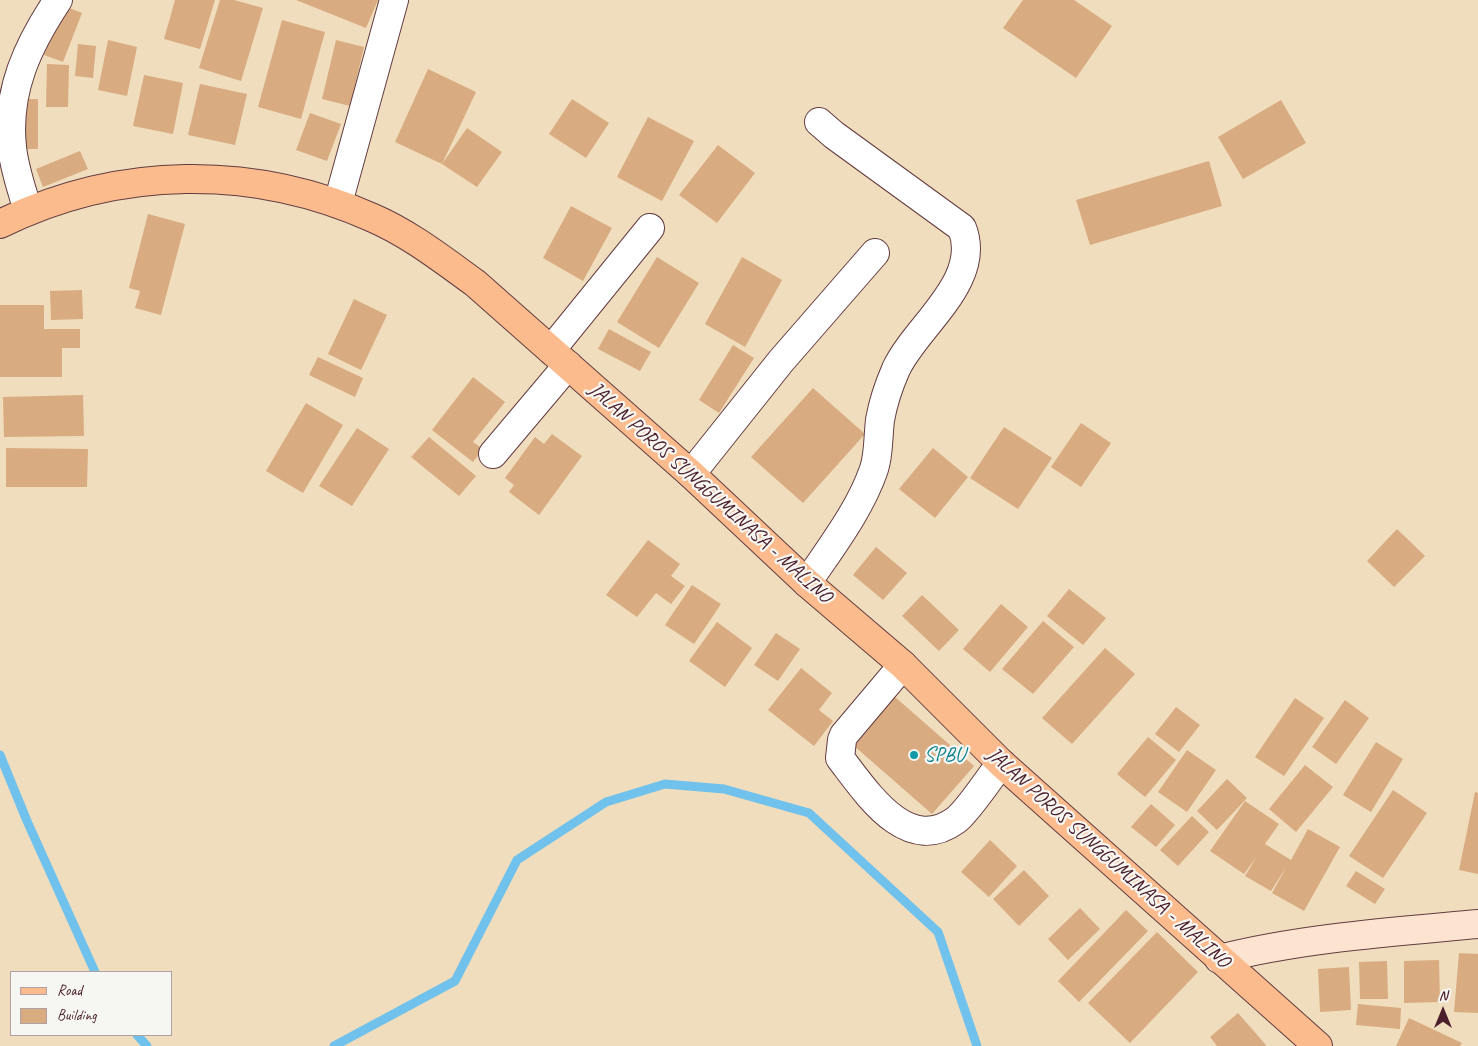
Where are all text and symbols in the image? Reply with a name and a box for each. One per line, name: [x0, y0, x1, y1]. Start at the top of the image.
street label: JALAN POROS SUNGGUMINASA - MALINO: [583, 377, 837, 609]
place label: SPBU: [924, 742, 965, 768]
street label: JALAN POROS SUNGGUMINASA - MALINO: [981, 742, 1235, 974]
marker: SPBU: [908, 749, 920, 761]
legend: [10, 971, 172, 1036]
text: Road: [57, 981, 82, 1000]
north arrow: [1418, 986, 1468, 1036]
text: N: [1439, 987, 1447, 1004]
text: Building: [57, 1006, 96, 1025]

